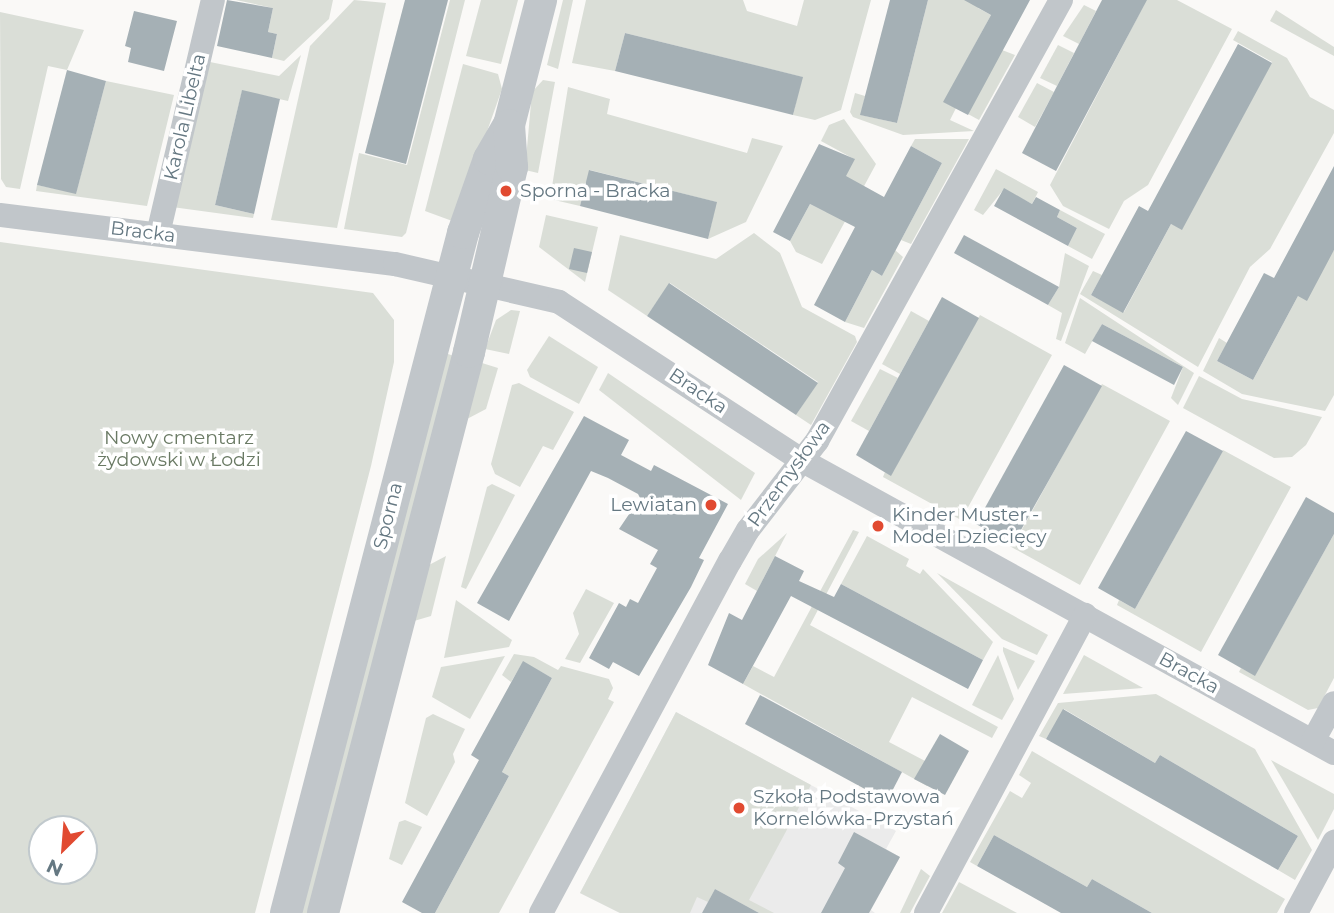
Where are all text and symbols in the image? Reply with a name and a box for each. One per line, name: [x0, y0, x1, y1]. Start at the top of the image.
street label: Karola Libelta: [159, 51, 211, 183]
place label: Sporna - Bracka: [520, 180, 671, 202]
marker: Sporna - Bracka: [498, 183, 514, 199]
street label: Bracka: [109, 217, 177, 247]
street label: Bracka: [665, 363, 731, 419]
street label: Przemysłowa: [743, 417, 835, 531]
park label: Nowy cmentarz żydowski w Łodzi: [97, 427, 261, 471]
street label: Sporna: [369, 480, 407, 552]
place label: Lewiatan: [610, 494, 697, 516]
marker: Lewiatan: [703, 497, 719, 513]
place label: Kinder Muster - Model Dziecięcy: [892, 504, 1047, 548]
marker: Kinder Muster - Model Dziecięcy: [870, 518, 886, 534]
street label: Bracka: [1155, 647, 1223, 699]
place label: Szkoła Podstawowa Kornelówka-Przystań: [753, 786, 954, 830]
marker: Szkoła Podstawowa Kornelówka-Przystań: [731, 800, 747, 816]
north arrow: [28, 815, 98, 885]
text: N: [43, 854, 67, 881]

